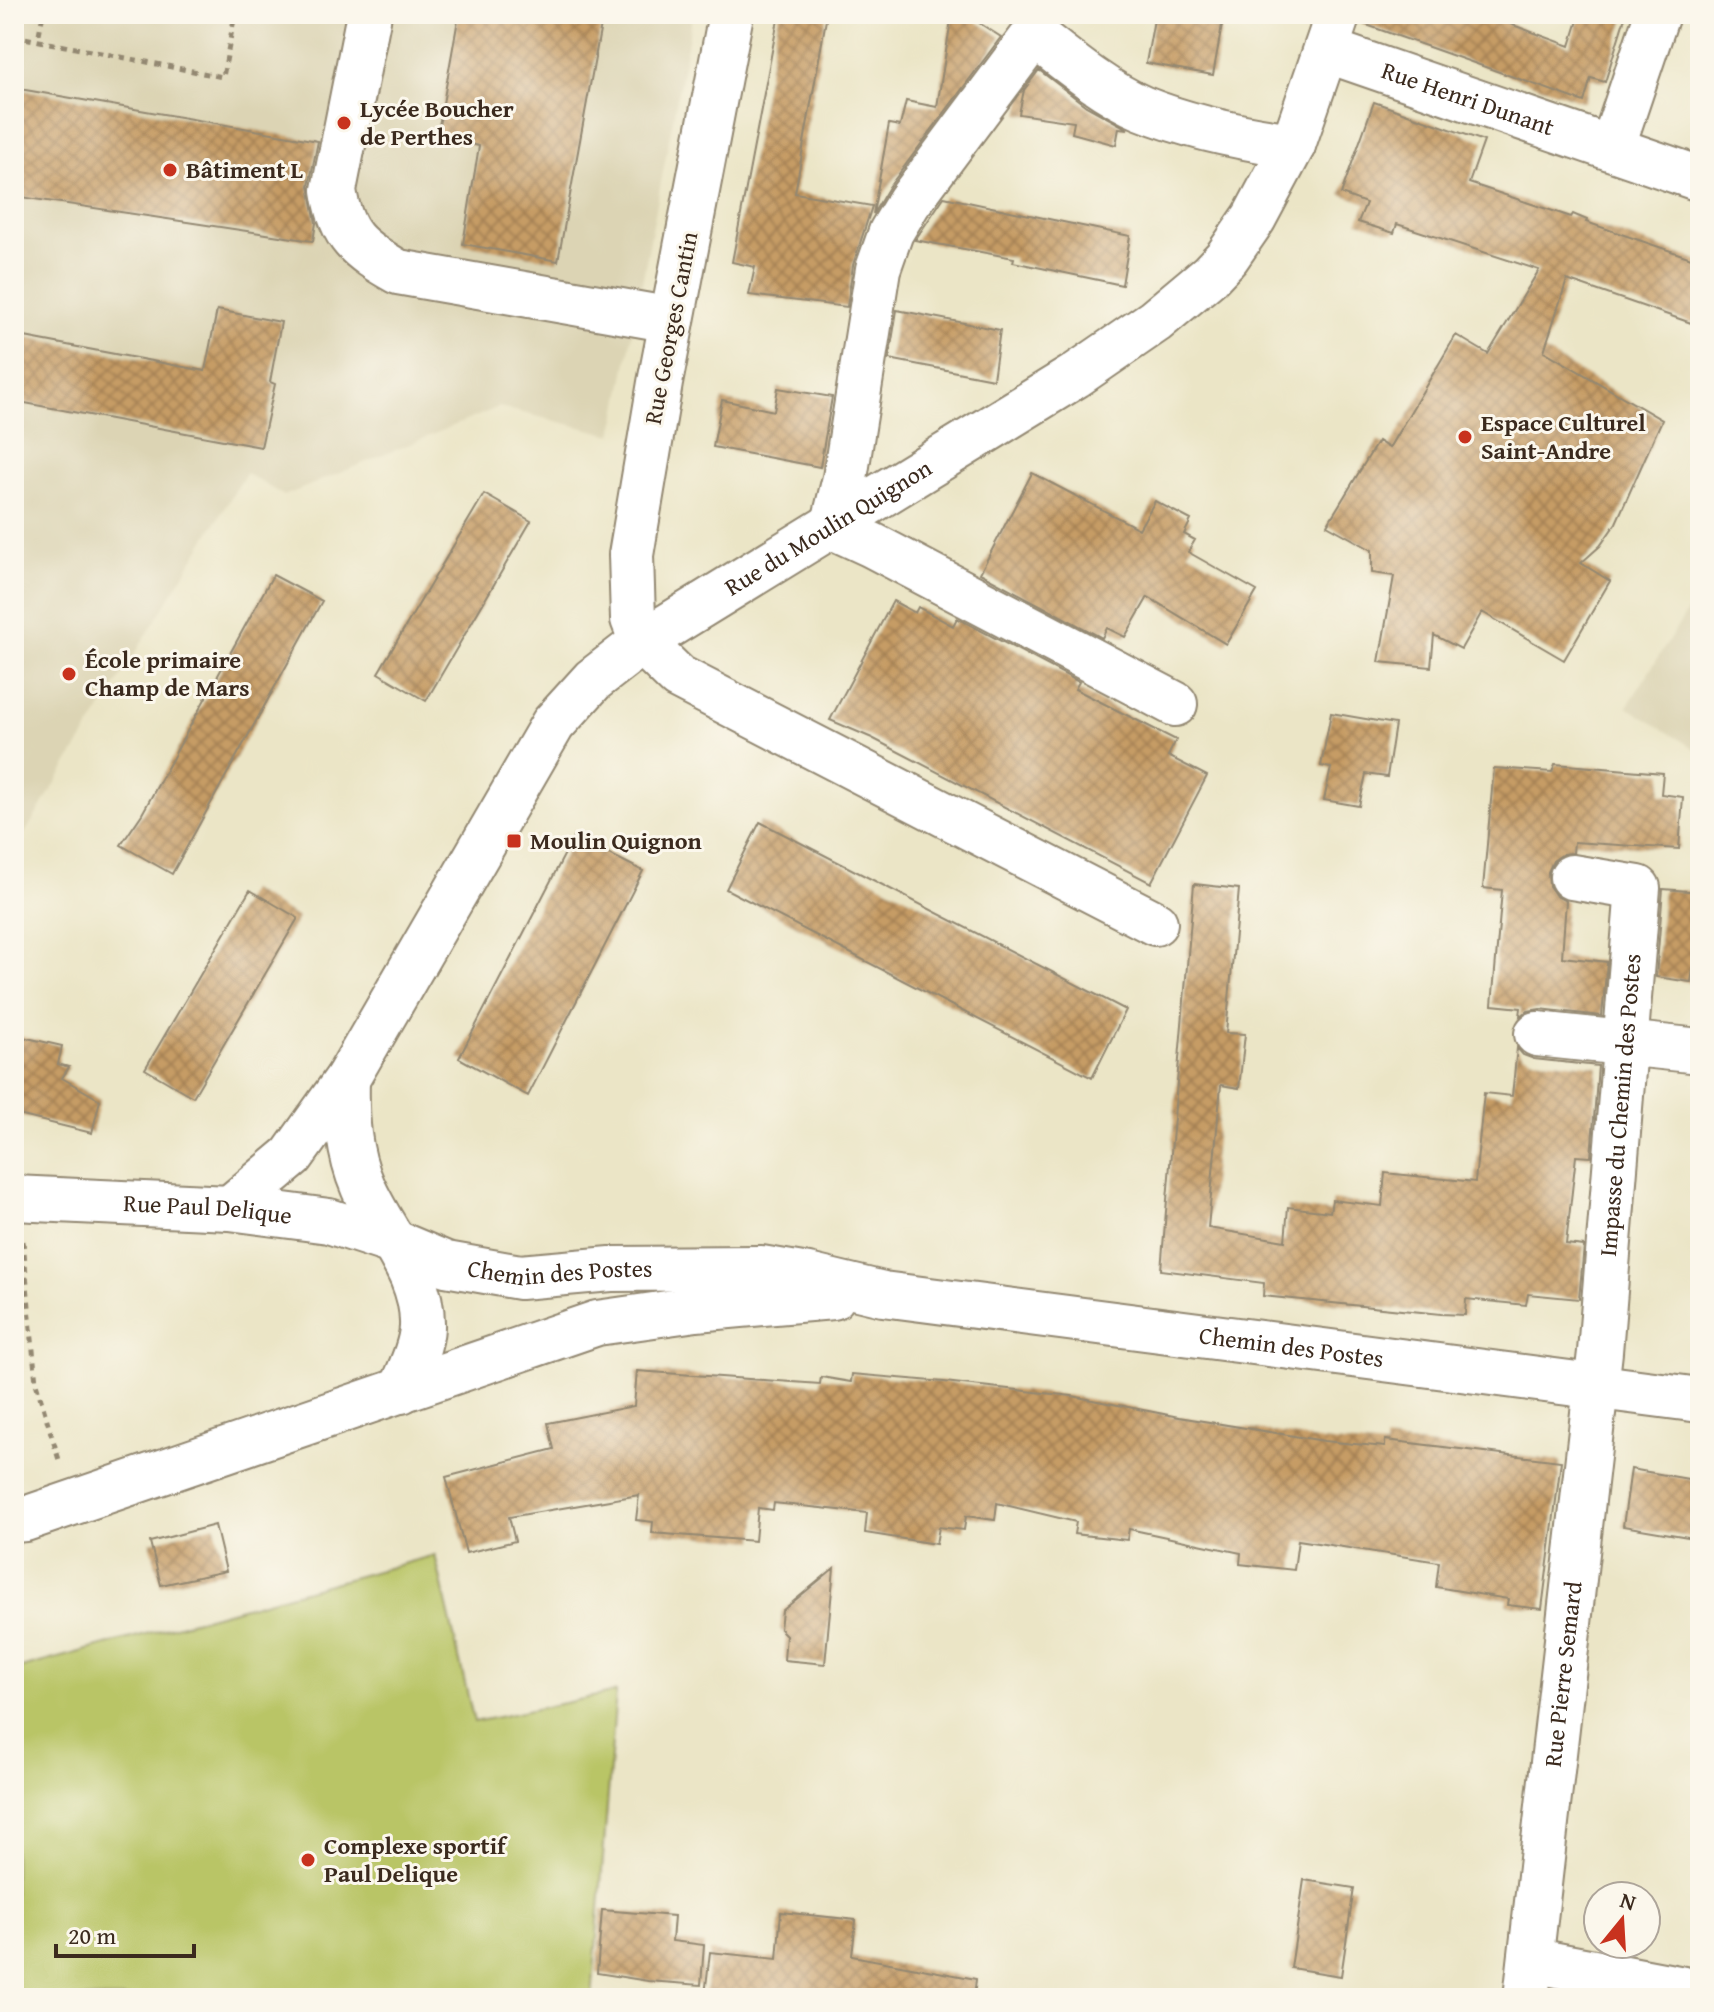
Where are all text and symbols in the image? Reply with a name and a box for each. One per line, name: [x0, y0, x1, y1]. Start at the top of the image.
street label: Rue Henri Dunant: [1377, 52, 1559, 145]
place label: Lycée Boucher de Perthes: [360, 91, 514, 154]
marker: Lycée Boucher de Perthes: [335, 114, 353, 132]
place label: Bâtiment L: [186, 152, 304, 187]
marker: Bâtiment L: [161, 161, 179, 179]
street label: Rue Georges Cantin: [635, 228, 706, 427]
place label: Espace Culturel Saint-Andre: [1481, 405, 1646, 468]
marker: Espace Culturel Saint-Andre: [1456, 428, 1474, 446]
street label: Rue du Moulin Quignon: [718, 450, 939, 604]
place label: École primaire Champ de Mars: [85, 642, 250, 705]
marker: École primaire Champ de Mars: [60, 665, 78, 683]
place label: Moulin Quignon: [530, 823, 702, 858]
marker: Moulin Quignon: [505, 832, 523, 850]
street label: Impasse du Chemin des Postes: [1590, 952, 1650, 1258]
street label: Rue Paul Delique: [123, 1185, 294, 1233]
street label: Chemin des Postes: [465, 1250, 653, 1295]
street label: Chemin des Postes: [1197, 1317, 1386, 1376]
street label: Rue Pierre Semard: [1535, 1579, 1591, 1769]
place label: Complexe sportif Paul Delique: [324, 1828, 508, 1891]
marker: Complexe sportif Paul Delique: [299, 1851, 317, 1869]
north arrow: [1582, 1880, 1662, 1960]
text: N: [1616, 1883, 1640, 1919]
scale bar: [56, 1908, 194, 1958]
text: 20 m: [68, 1918, 116, 1953]

